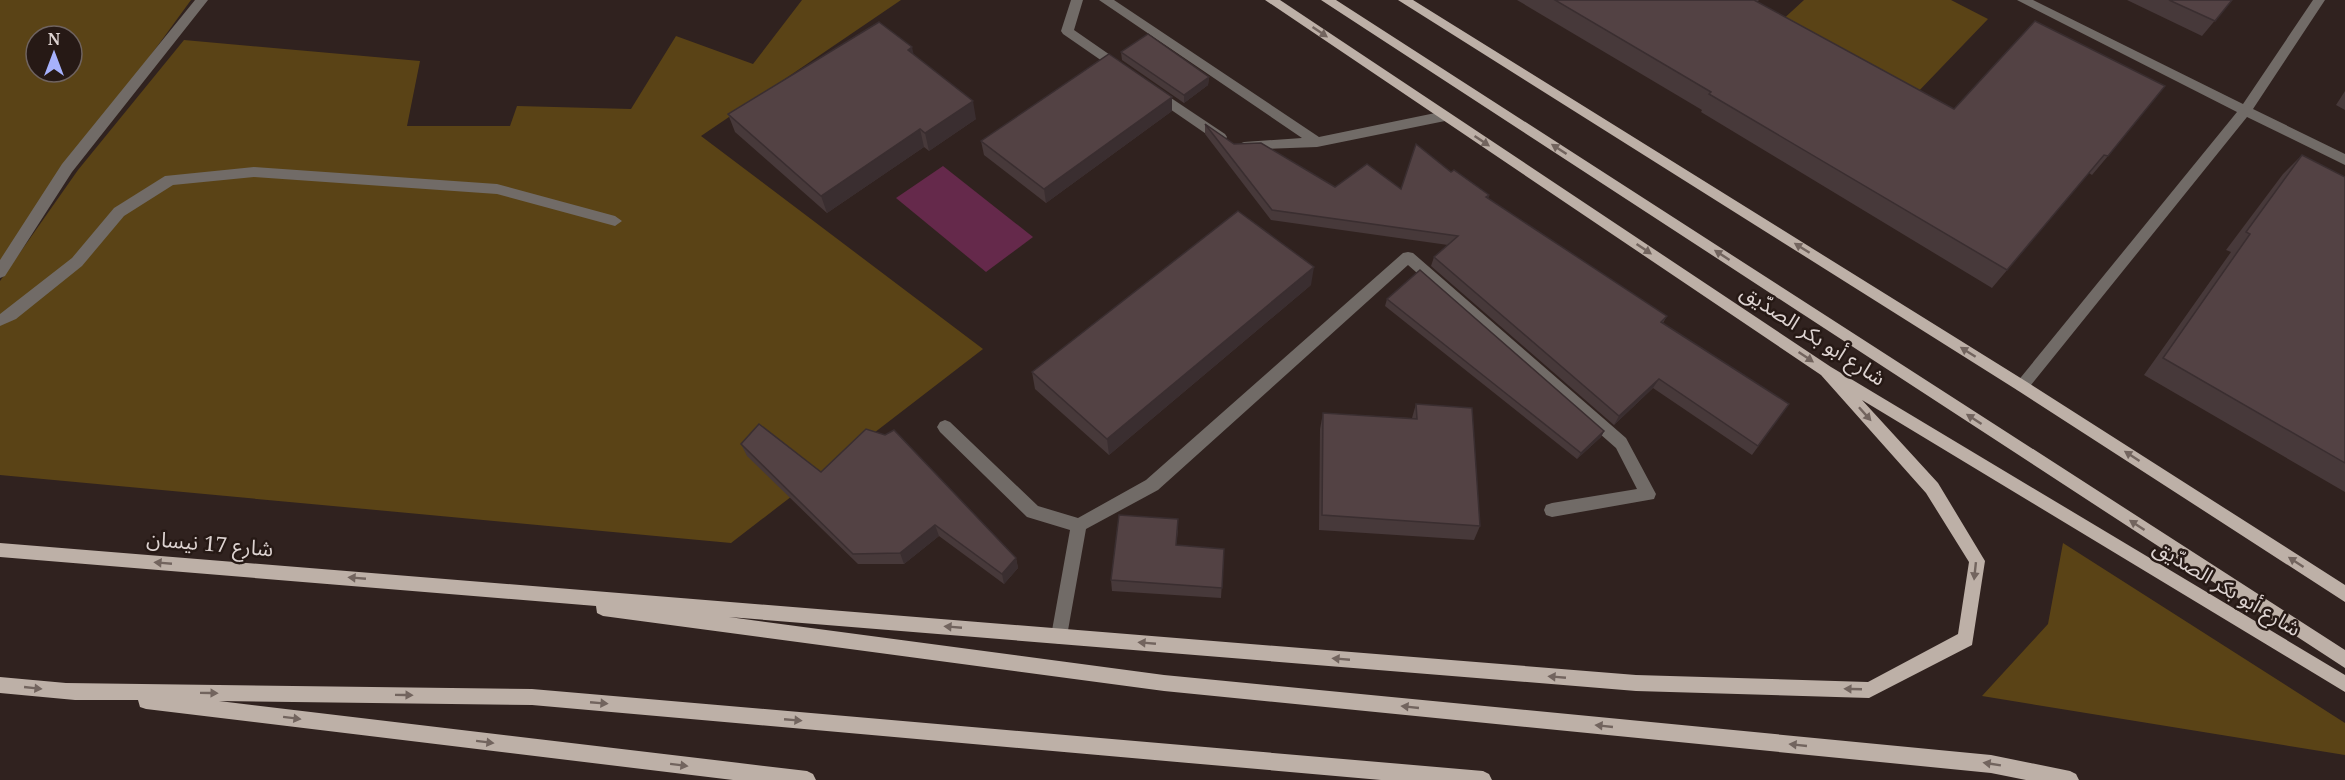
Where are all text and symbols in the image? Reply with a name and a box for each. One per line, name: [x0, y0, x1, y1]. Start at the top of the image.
north arrow: [24, 24, 84, 84]
one-way arrow: [1312, 27, 1328, 38]
text: N: [48, 28, 61, 50]
one-way arrow: [1474, 135, 1490, 146]
one-way arrow: [1551, 144, 1567, 155]
one-way arrow: [1636, 243, 1652, 254]
one-way arrow: [1794, 243, 1810, 254]
one-way arrow: [1715, 249, 1731, 261]
street label: شارع أبو بكر الصدّيق: [1735, 277, 1891, 393]
one-way arrow: [1960, 346, 1976, 357]
one-way arrow: [1798, 352, 1815, 363]
one-way arrow: [1858, 406, 1871, 421]
one-way arrow: [1966, 413, 1982, 424]
one-way arrow: [2124, 451, 2140, 462]
one-way arrow: [2130, 519, 2146, 531]
street label: شارع 17 نيسان: [145, 524, 275, 564]
street label: شارع أبو بكر الصدّيق: [2148, 532, 2306, 644]
one-way arrow: [2288, 557, 2304, 568]
one-way arrow: [153, 558, 172, 568]
one-way arrow: [1971, 561, 1980, 580]
one-way arrow: [348, 574, 367, 583]
one-way arrow: [943, 622, 962, 632]
one-way arrow: [1137, 638, 1156, 648]
one-way arrow: [1332, 654, 1351, 664]
one-way arrow: [1547, 672, 1566, 682]
one-way arrow: [24, 683, 43, 693]
one-way arrow: [1843, 684, 1862, 694]
one-way arrow: [200, 688, 219, 698]
one-way arrow: [395, 691, 414, 700]
one-way arrow: [589, 698, 608, 708]
one-way arrow: [1400, 702, 1419, 712]
one-way arrow: [282, 714, 301, 723]
one-way arrow: [784, 715, 803, 725]
one-way arrow: [1594, 721, 1613, 731]
one-way arrow: [476, 737, 495, 746]
one-way arrow: [1788, 740, 1807, 750]
one-way arrow: [669, 760, 688, 769]
one-way arrow: [1982, 760, 2001, 769]

